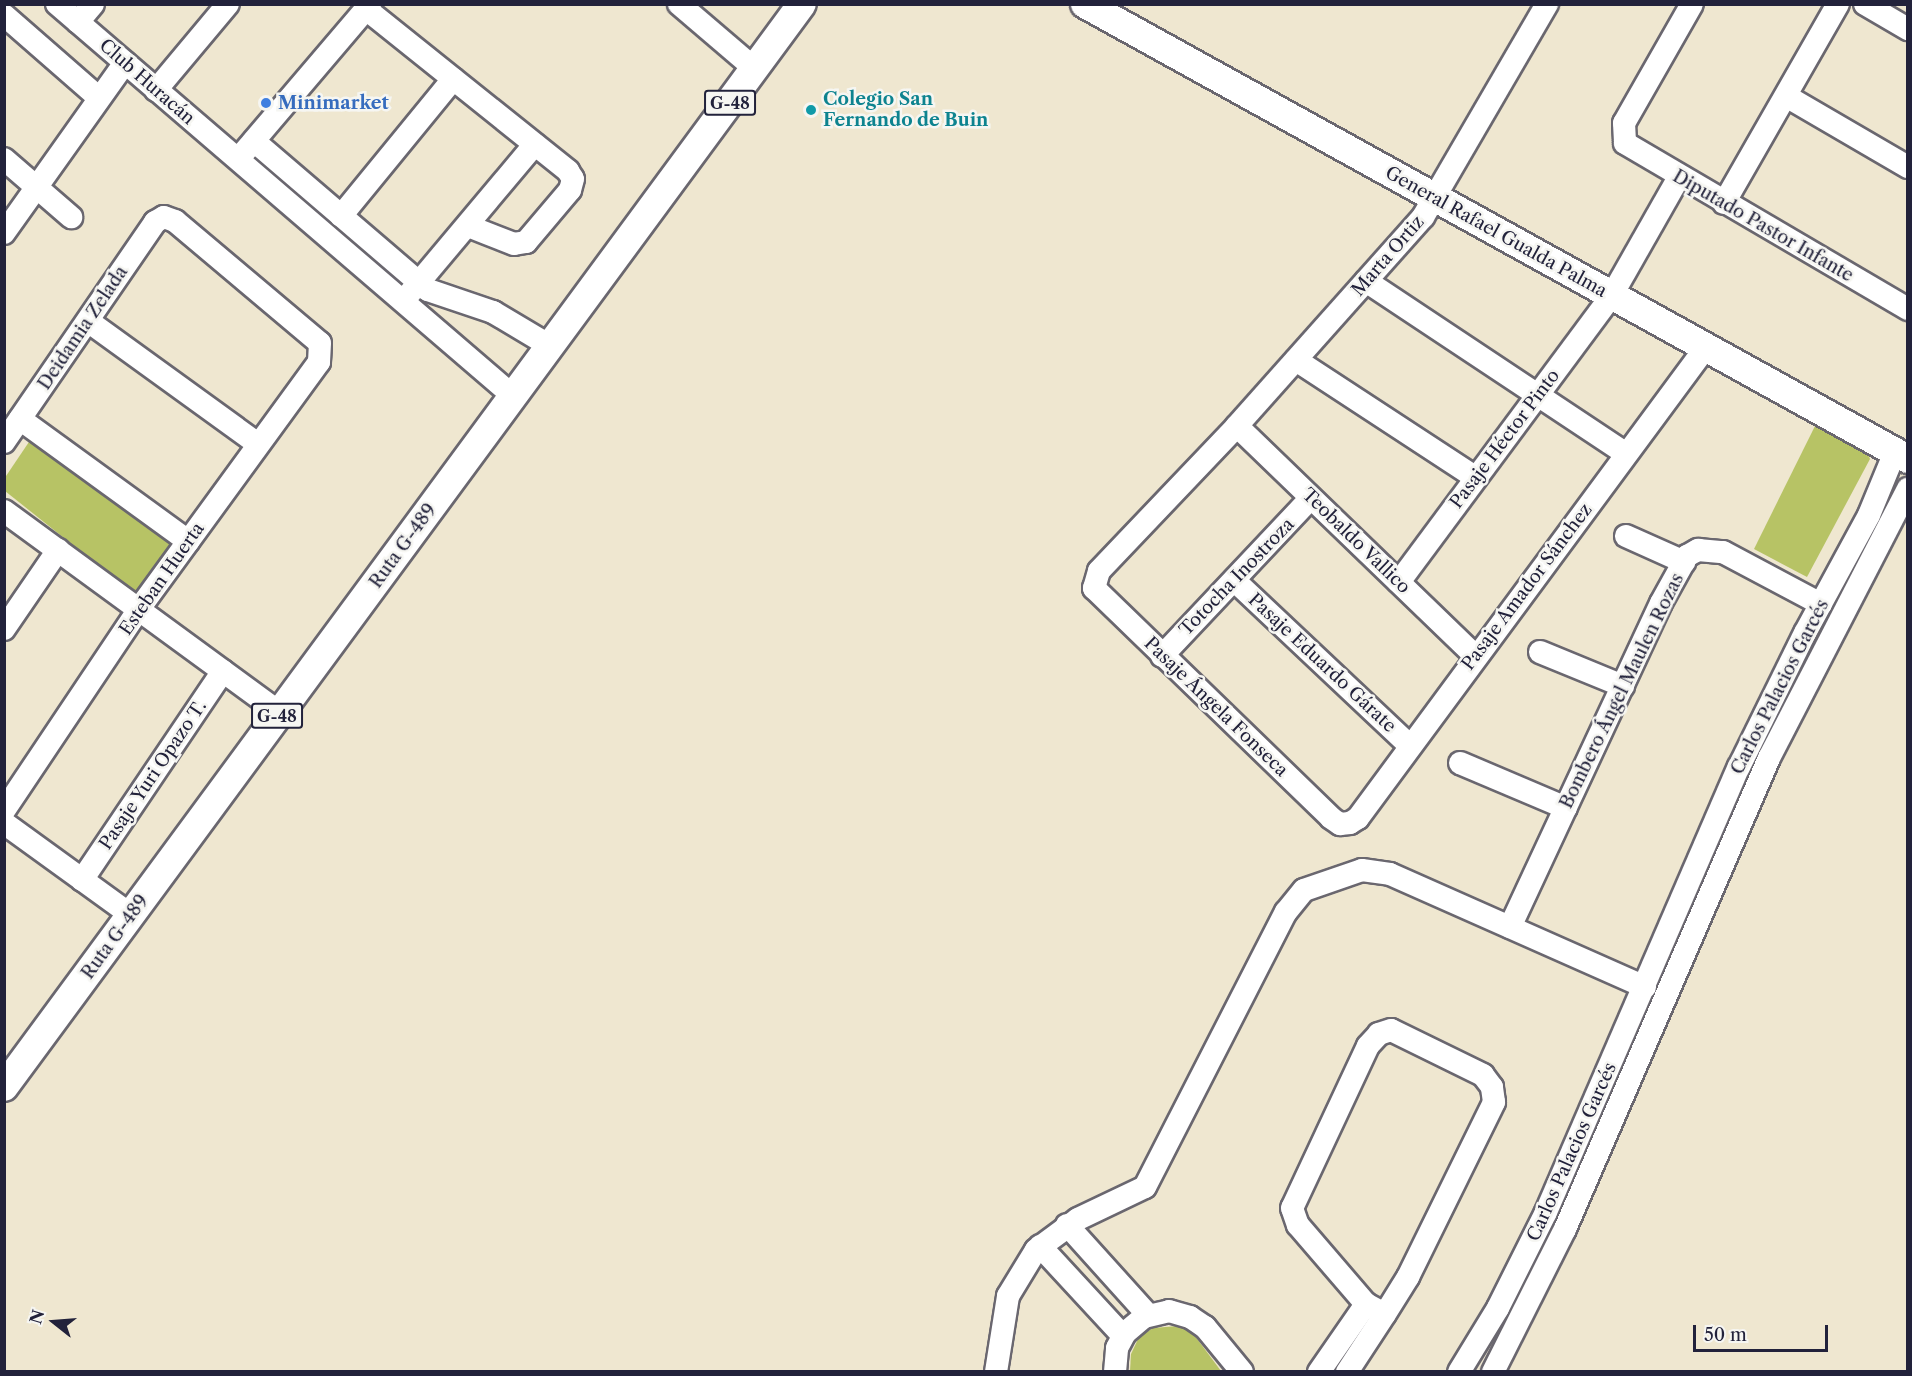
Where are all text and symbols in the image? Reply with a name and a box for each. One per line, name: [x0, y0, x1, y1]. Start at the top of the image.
street label: Club Huracán: [95, 35, 199, 129]
place label: Colegio San Fernando de Buin: [823, 89, 988, 132]
road number: G-48: [703, 90, 757, 116]
place label: Minimarket: [278, 92, 389, 114]
marker: Minimarket: [259, 96, 273, 110]
marker: Colegio San Fernando de Buin: [804, 103, 818, 117]
street label: General Rafael Gualda Palma: [1381, 162, 1611, 302]
street label: Diputado Pastor Infante: [1669, 165, 1857, 287]
street label: Marta Ortiz: [1347, 211, 1429, 301]
street label: Deidamia Zelada: [34, 262, 132, 394]
street label: Pasaje Héctor Pinto: [1446, 365, 1564, 513]
street label: Teobaldo Vallico: [1297, 484, 1415, 598]
street label: Pasaje Amador Sánchez: [1457, 499, 1597, 675]
street label: Ruta G-489: [365, 500, 441, 592]
street label: Totocha Inostroza: [1175, 514, 1299, 640]
street label: Esteban Huerta: [115, 518, 209, 640]
street label: Bombero Ángel Maulen Rozas: [1555, 570, 1689, 812]
street label: Pasaje Eduardo Gárate: [1244, 589, 1400, 737]
street label: Carlos Palacios Garcés: [1727, 596, 1833, 778]
street label: Pasaje Ángela Fonseca: [1139, 632, 1293, 782]
street label: Pasaje Yuri Opazo T.: [95, 696, 211, 854]
road number: G-48: [250, 703, 304, 729]
street label: Ruta G-489: [77, 891, 153, 983]
street label: Carlos Palacios Garcés: [1523, 1059, 1621, 1245]
north arrow: [24, 1292, 84, 1352]
text: N: [25, 1307, 48, 1326]
scale bar: [1696, 1313, 1831, 1351]
text: 50 m: [1704, 1324, 1747, 1346]

